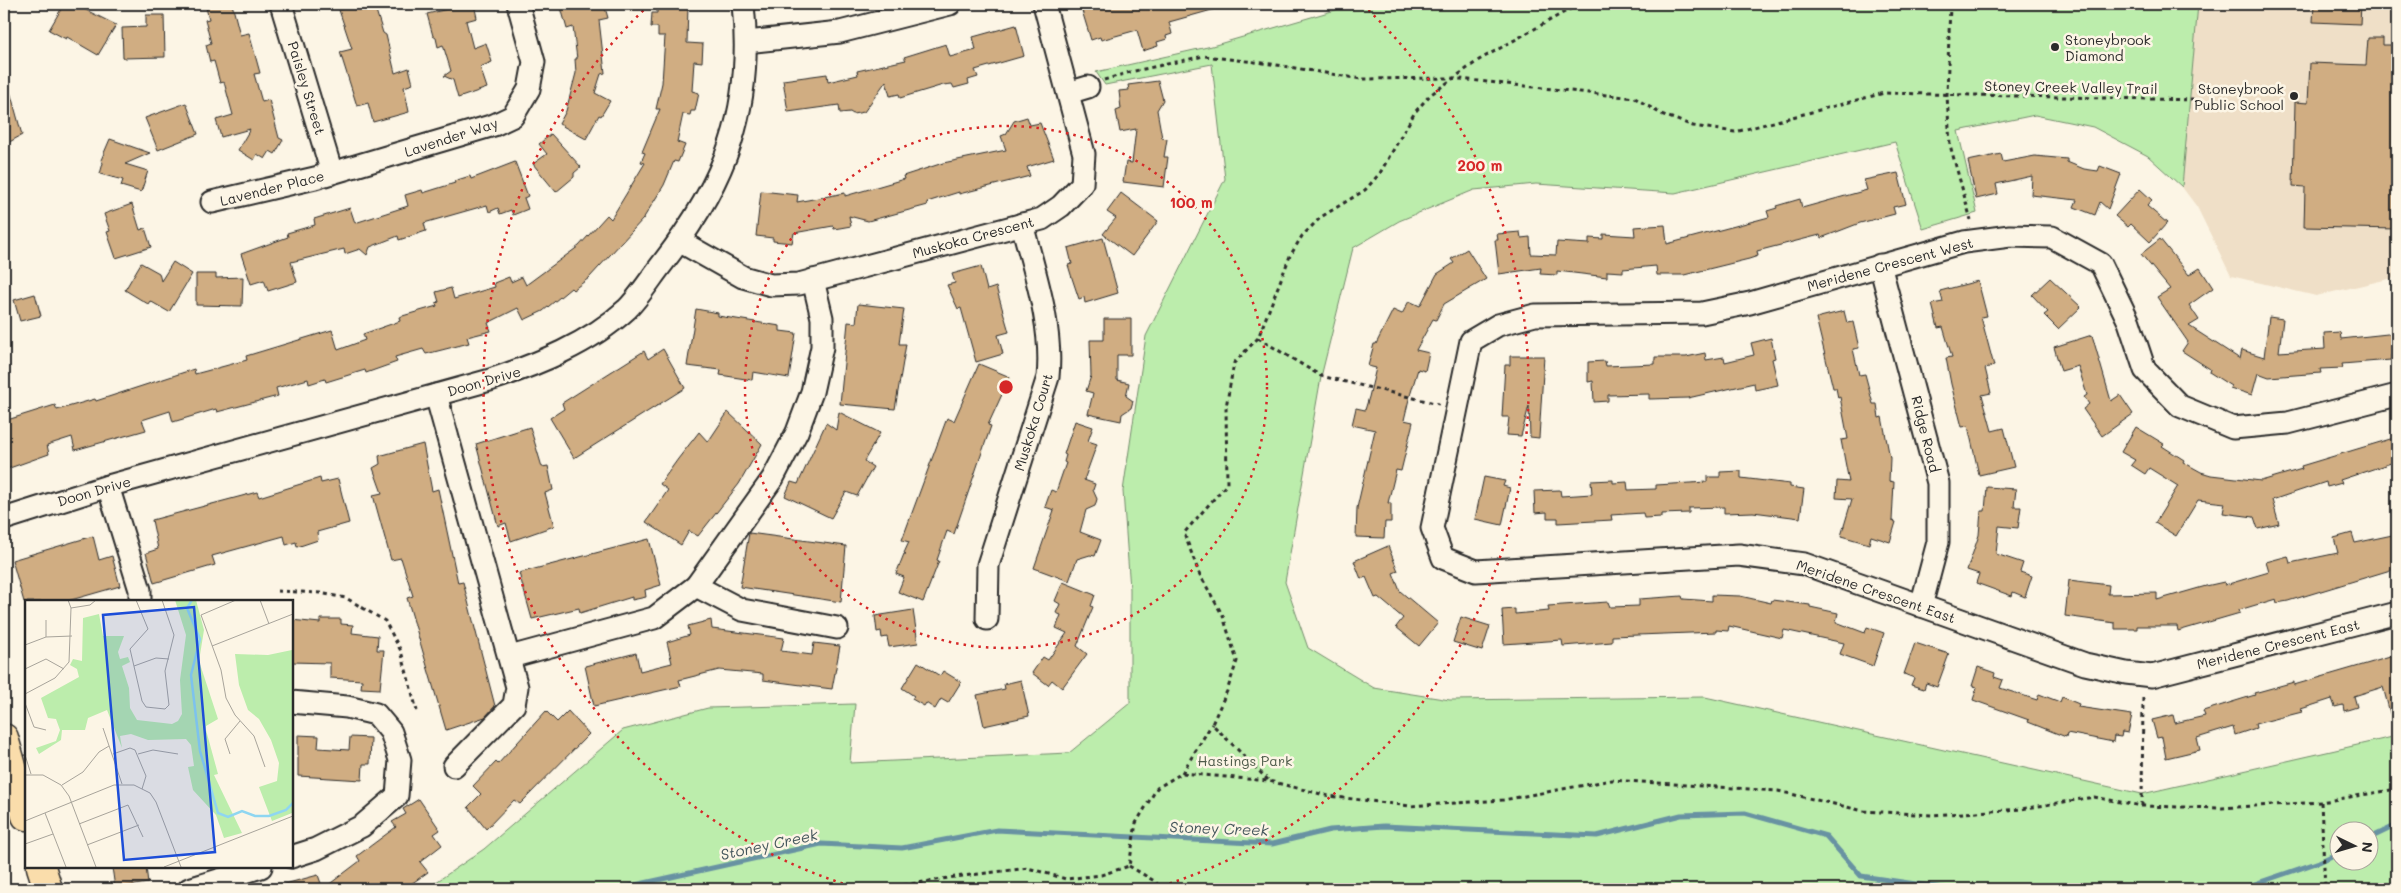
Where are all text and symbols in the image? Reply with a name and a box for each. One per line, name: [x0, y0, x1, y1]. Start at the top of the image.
place label: Stoneybrook Diamond: [2065, 30, 2151, 65]
street label: Paisley Street: [284, 39, 330, 137]
marker: Stoneybrook Diamond: [2049, 41, 2061, 53]
street label: Stoney Creek Valley Trail: [1984, 76, 2158, 98]
place label: Stoneybrook Public School: [2194, 79, 2284, 114]
marker: Stoneybrook Public School: [2288, 90, 2300, 102]
street label: Lavender Way: [402, 113, 500, 161]
text: 200 m: [1458, 155, 1503, 175]
street label: Lavender Place: [218, 166, 326, 210]
text: 100 m: [1169, 192, 1213, 212]
street label: Muskoka Crescent: [910, 212, 1036, 262]
street label: Meridene Crescent West: [1805, 233, 1975, 295]
street label: Doon Drive: [445, 361, 523, 401]
street label: Muskoka Court: [1009, 371, 1057, 473]
centre of rings: [997, 378, 1015, 396]
street label: Ridge Road: [1907, 394, 1945, 474]
street label: Doon Drive: [55, 471, 133, 511]
street label: Meridene Crescent East: [1794, 555, 1958, 627]
inset map: [25, 600, 292, 868]
street label: Meridene Crescent East: [2195, 615, 2361, 673]
park label: Hastings Park: [1198, 751, 1292, 770]
water label: Stoney Creek: [1169, 816, 1270, 840]
north arrow: [2328, 820, 2378, 870]
water label: Stoney Creek: [719, 824, 820, 864]
text: N: [2358, 841, 2377, 853]

